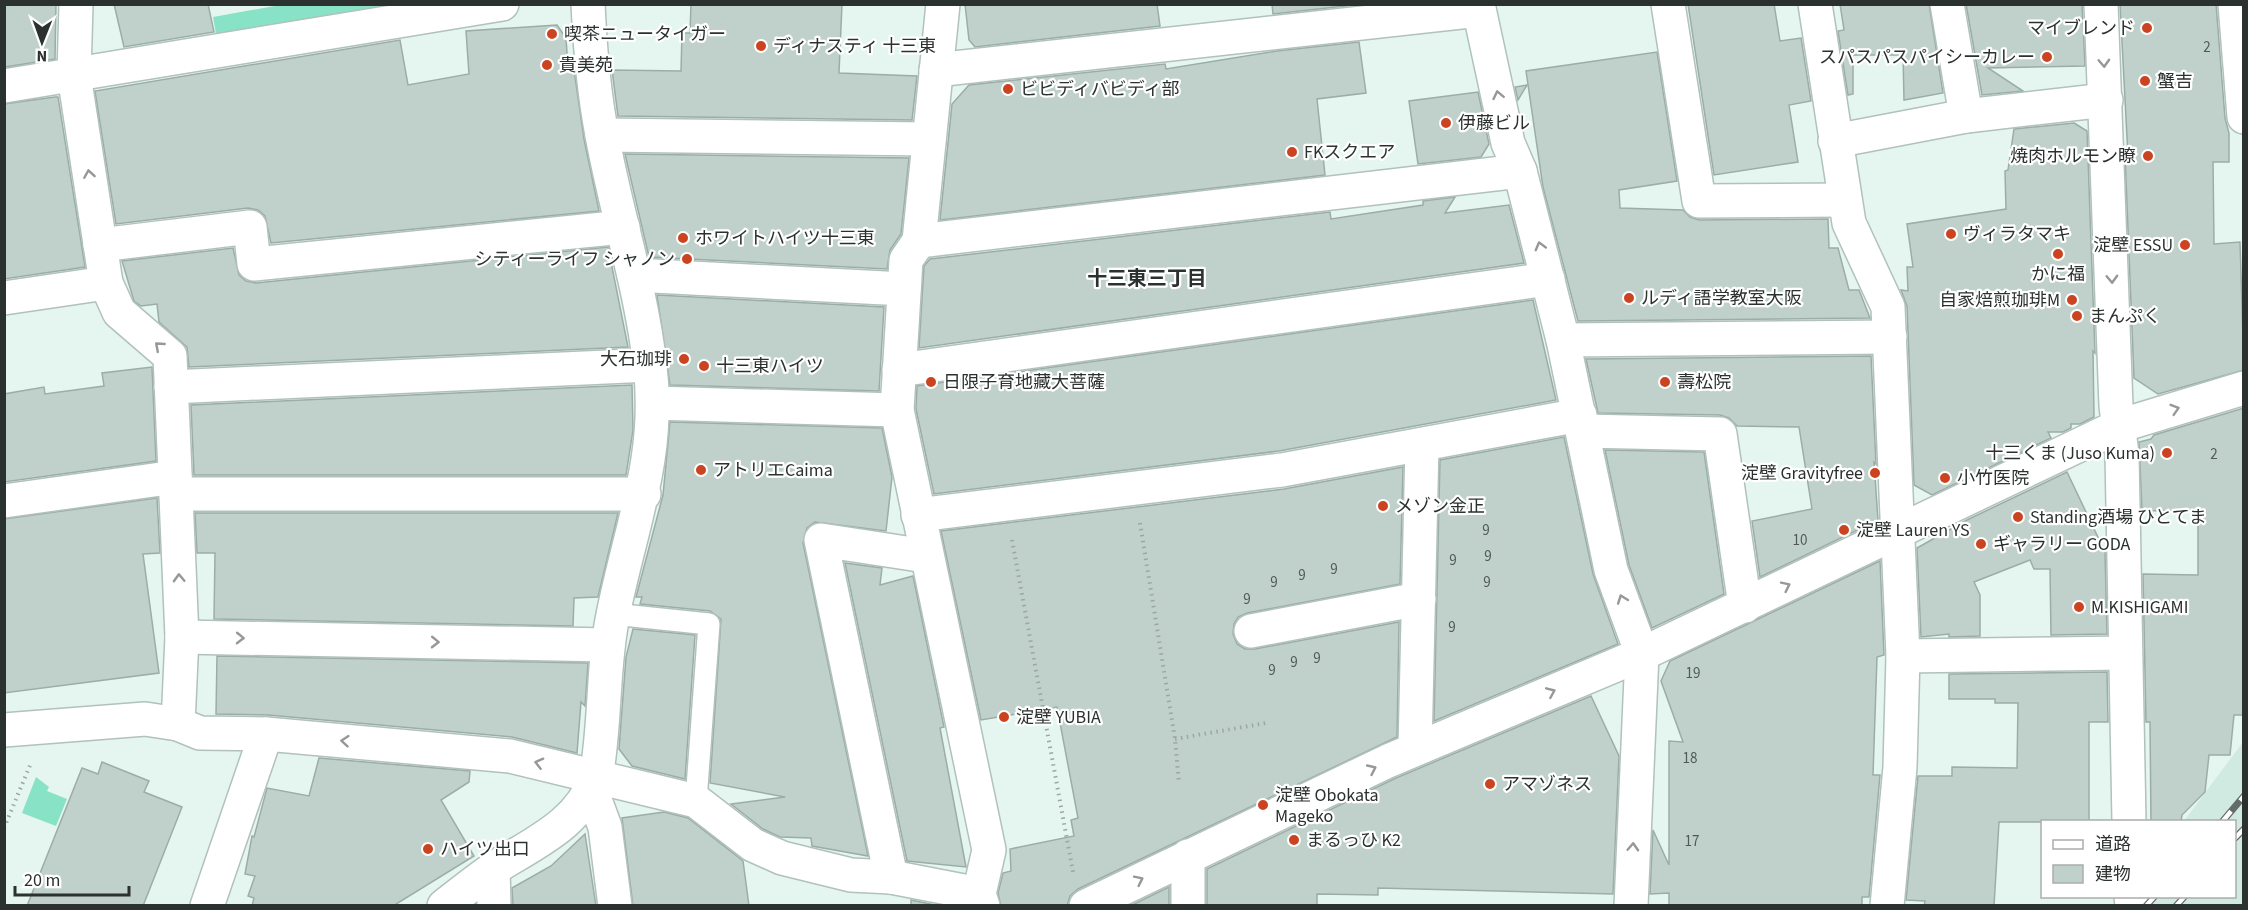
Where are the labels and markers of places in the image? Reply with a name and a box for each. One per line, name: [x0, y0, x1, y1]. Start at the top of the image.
place label: マイブレンド: [2027, 16, 2135, 41]
marker: マイブレンド: [2140, 21, 2154, 35]
place label: 喫茶ニュータイガー: [564, 22, 726, 47]
marker: 喫茶ニュータイガー: [545, 27, 559, 41]
place label: ディナスティ 十三東: [773, 34, 936, 59]
marker: ディナスティ 十三東: [754, 39, 768, 53]
place label: スパスパスパイシーカレー: [1819, 45, 2035, 70]
marker: スパスパスパイシーカレー: [2040, 50, 2054, 64]
place label: 貴美苑: [559, 53, 613, 78]
marker: 貴美苑: [540, 58, 554, 72]
place label: 蟹吉: [2157, 69, 2193, 94]
marker: 蟹吉: [2138, 74, 2152, 88]
place label: ビビディバビディ部: [1020, 77, 1179, 102]
marker: ビビディバビディ部: [1001, 82, 1015, 96]
place label: 伊藤ビル: [1458, 111, 1530, 136]
marker: 伊藤ビル: [1439, 116, 1453, 130]
place label: FKスクエア: [1304, 140, 1395, 165]
place label: 焼肉ホルモン瞭: [2010, 144, 2136, 169]
marker: FKスクエア: [1285, 145, 1299, 159]
marker: 焼肉ホルモン瞭: [2141, 149, 2155, 163]
place label: ヴィラタマキ: [1963, 222, 2071, 247]
place label: ホワイトハイツ十三東: [695, 226, 875, 251]
marker: ヴィラタマキ: [1944, 227, 1958, 241]
marker: ホワイトハイツ十三東: [676, 231, 690, 245]
place label: 淀壁 ESSU: [2093, 233, 2173, 258]
marker: 淀壁 ESSU: [2178, 238, 2192, 252]
place label: シティーライフ シャノン: [474, 247, 675, 272]
marker: かに福: [2051, 247, 2065, 261]
marker: シティーライフ シャノン: [680, 252, 694, 266]
place label: かに福: [2031, 262, 2085, 287]
place label: ルディ語学教室大阪: [1641, 286, 1802, 311]
place label: 自家焙煎珈琲M: [1939, 288, 2060, 313]
marker: ルディ語学教室大阪: [1622, 291, 1636, 305]
marker: 自家焙煎珈琲M: [2065, 293, 2079, 307]
place label: まんぷく: [2089, 304, 2161, 329]
marker: まんぷく: [2070, 309, 2084, 323]
place label: 大石珈琲: [600, 347, 672, 372]
marker: 大石珈琲: [677, 352, 691, 366]
place label: 十三東ハイツ: [716, 354, 824, 379]
marker: 十三東ハイツ: [697, 359, 711, 373]
place label: 日限子育地藏大菩薩: [943, 370, 1105, 395]
place label: 壽松院: [1677, 370, 1731, 395]
marker: 日限子育地藏大菩薩: [924, 375, 938, 389]
marker: 壽松院: [1658, 375, 1672, 389]
place label: 十三くま (Juso Kuma): [1985, 441, 2155, 466]
marker: 十三くま (Juso Kuma): [2160, 446, 2174, 460]
place label: アトリエCaima: [713, 458, 833, 483]
place label: 淀壁 Gravityfree: [1741, 461, 1863, 486]
marker: アトリエCaima: [694, 463, 708, 477]
marker: 淀壁 Gravityfree: [1868, 466, 1882, 480]
place label: 小竹医院: [1957, 466, 2029, 491]
marker: 小竹医院: [1938, 471, 1952, 485]
place label: メゾン金正: [1395, 494, 1485, 519]
marker: メゾン金正: [1376, 499, 1390, 513]
place label: Standing酒場 ひとてま: [2030, 505, 2207, 530]
marker: Standing酒場 ひとてま: [2011, 510, 2025, 524]
place label: 淀壁 Lauren YS: [1856, 518, 1970, 543]
marker: 淀壁 Lauren YS: [1837, 523, 1851, 537]
place label: ギャラリー GODA: [1993, 532, 2131, 557]
marker: ギャラリー GODA: [1974, 537, 1988, 551]
place label: M.KISHIGAMI: [2091, 595, 2188, 620]
marker: M.KISHIGAMI: [2072, 600, 2086, 614]
place label: 淀壁 YUBIA: [1016, 705, 1101, 730]
marker: 淀壁 YUBIA: [997, 710, 1011, 724]
place label: アマゾネス: [1502, 772, 1592, 797]
marker: アマゾネス: [1483, 777, 1497, 791]
place label: 淀壁 Obokata Mageko: [1275, 783, 1379, 829]
marker: 淀壁 Obokata Mageko: [1256, 798, 1270, 812]
place label: まるっひ K2: [1306, 828, 1401, 853]
marker: まるっひ K2: [1287, 833, 1301, 847]
place label: ハイツ出口: [440, 837, 530, 862]
marker: ハイツ出口: [421, 842, 435, 856]

